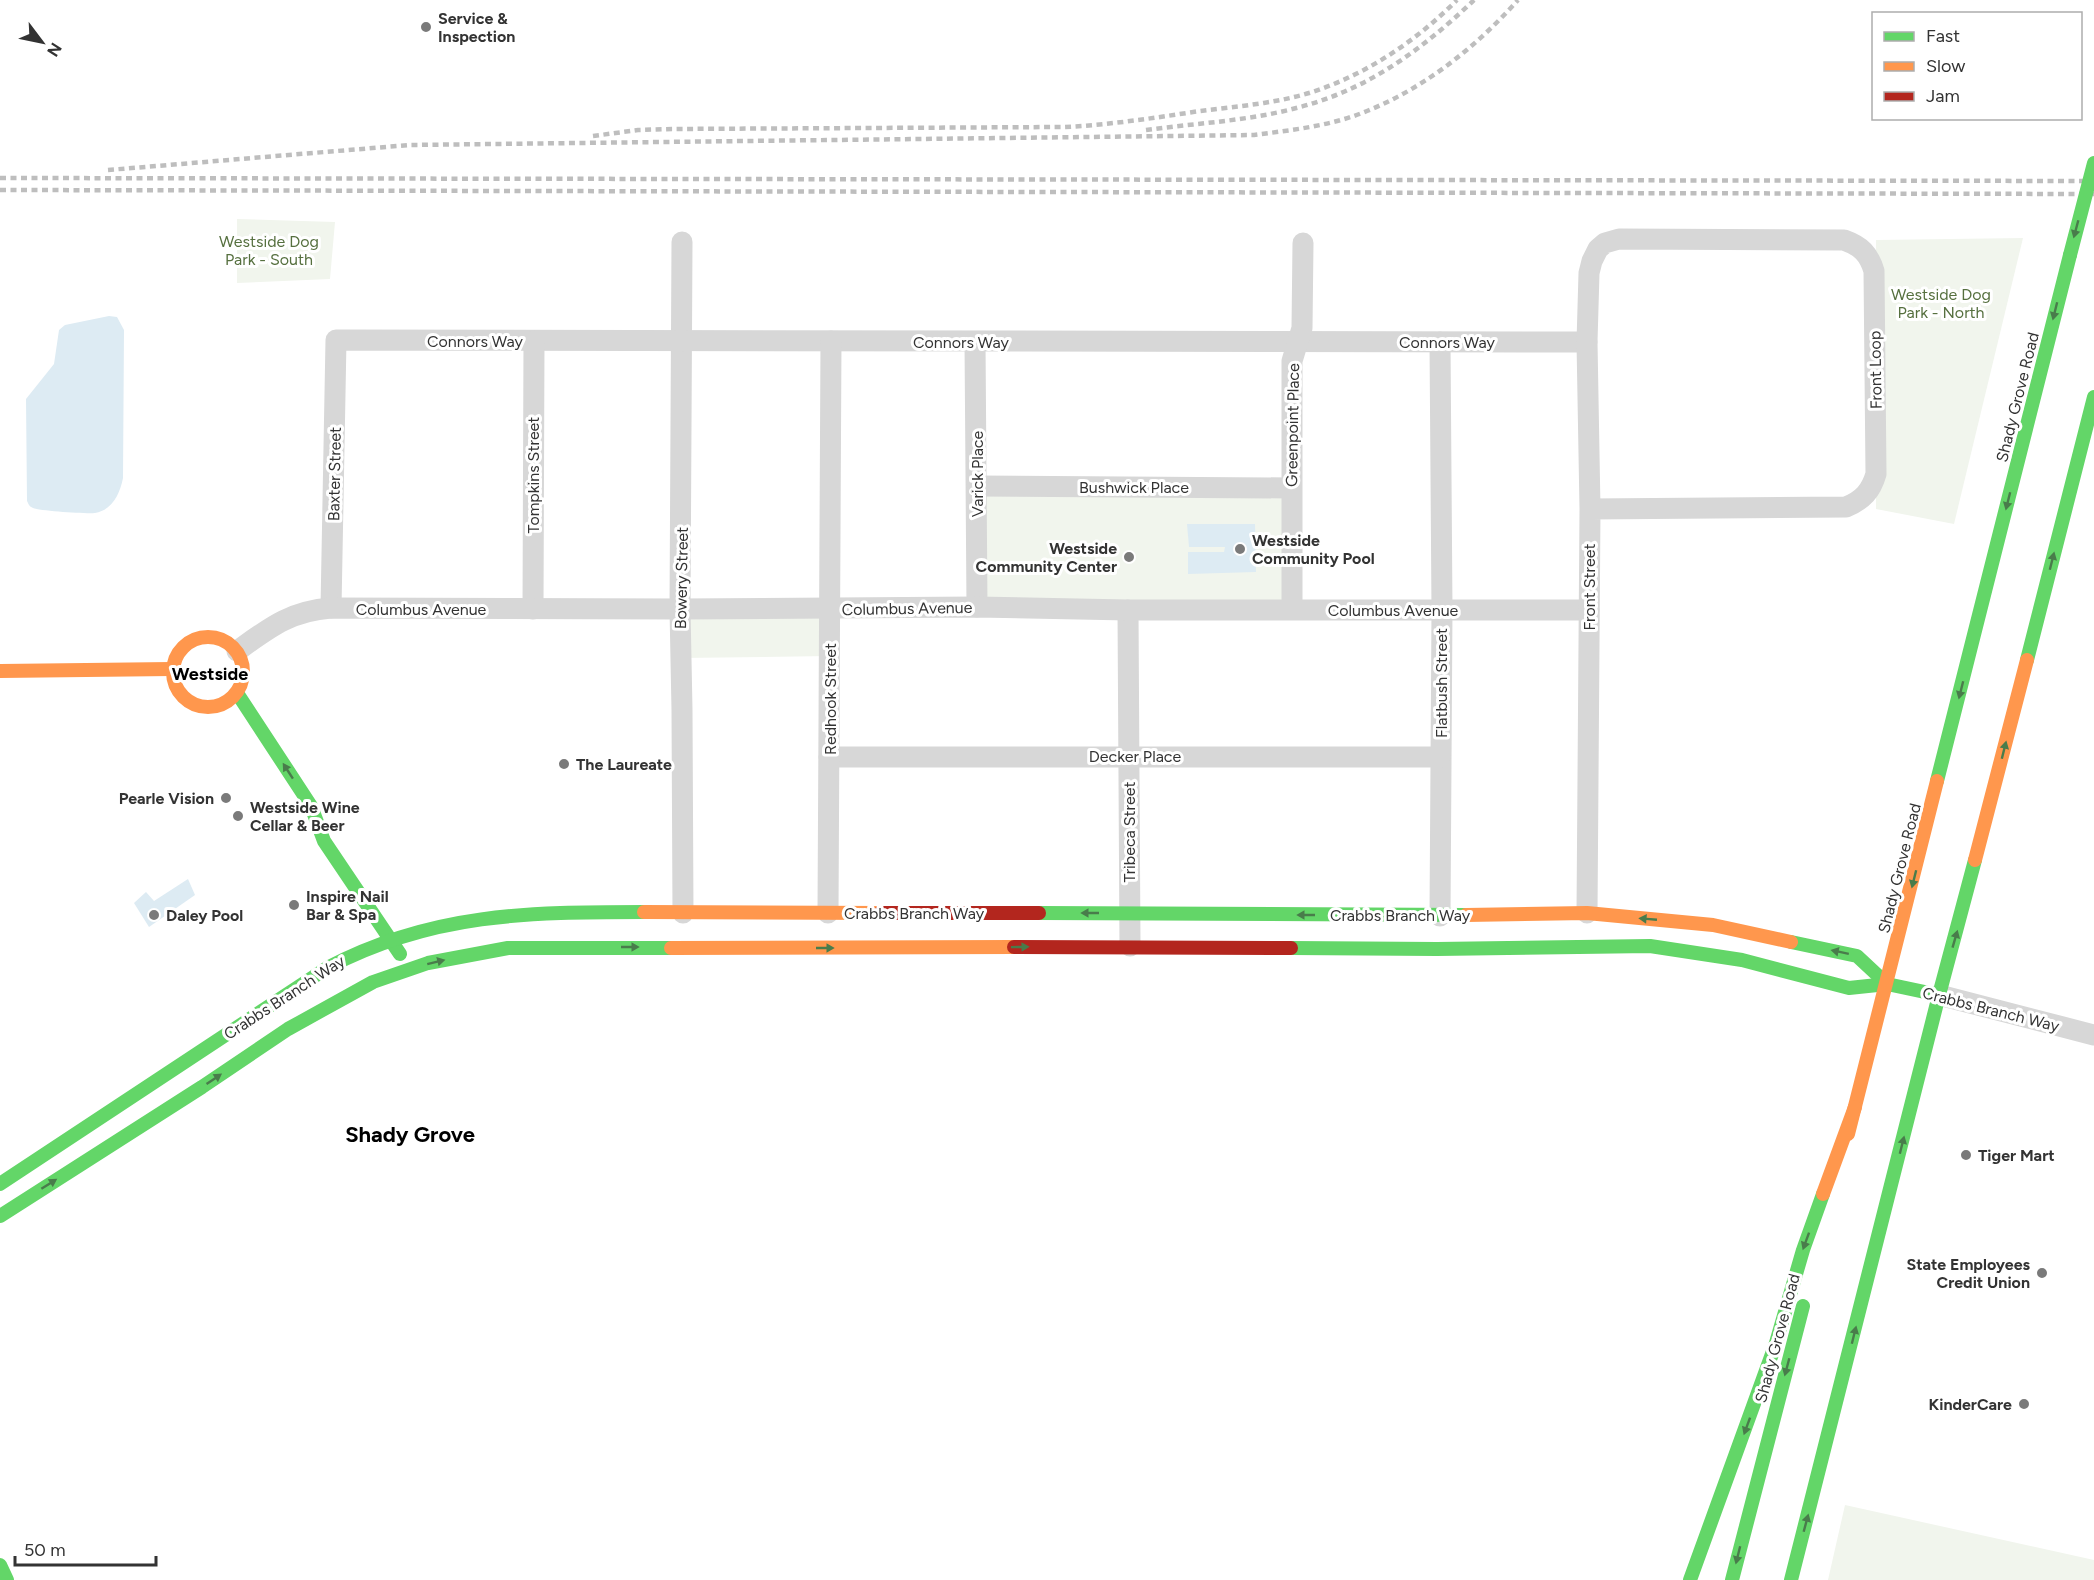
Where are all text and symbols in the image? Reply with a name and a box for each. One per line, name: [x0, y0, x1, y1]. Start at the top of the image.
place label: Service & Inspection: [438, 9, 515, 46]
north arrow: [12, 12, 72, 72]
legend: [1872, 12, 2082, 120]
marker: Service & Inspection: [419, 20, 433, 34]
text: Fast: [1926, 25, 1960, 47]
text: N: [43, 39, 66, 60]
text: Slow: [1926, 55, 1965, 77]
text: Jam: [1926, 85, 1960, 107]
one-way arrow: [2071, 220, 2081, 238]
park label: Westside Dog Park - South: [219, 232, 319, 269]
park label: Westside Dog Park - North: [1891, 285, 1991, 322]
one-way arrow: [2050, 302, 2060, 321]
street label: Shady Grove Road: [1992, 330, 2043, 464]
street label: Front Loop: [1865, 331, 1886, 409]
street label: Connors Way: [427, 332, 524, 351]
street label: Connors Way: [913, 333, 1010, 352]
street label: Connors Way: [1399, 333, 1496, 352]
street label: Greenpoint Place: [1282, 363, 1303, 487]
street label: Tompkins Street: [524, 417, 543, 533]
street label: Baxter Street: [324, 427, 345, 521]
street label: Varick Place: [968, 431, 987, 517]
street label: Bushwick Place: [1079, 478, 1189, 497]
one-way arrow: [2003, 491, 2013, 510]
street label: Bowery Street: [671, 527, 692, 629]
place label: Westside Community Pool: [1252, 531, 1375, 568]
place label: Westside Community Center: [976, 539, 1117, 576]
marker: Westside Community Pool: [1233, 542, 1247, 556]
street label: Front Street: [1580, 544, 1599, 630]
marker: Westside Community Center: [1122, 550, 1136, 564]
one-way arrow: [2048, 552, 2057, 570]
street label: Columbus Avenue: [842, 598, 973, 619]
street label: Columbus Avenue: [356, 600, 487, 619]
street label: Columbus Avenue: [1328, 601, 1459, 620]
street label: Flatbush Street: [1432, 628, 1451, 738]
street label: Redhook Street: [821, 643, 840, 755]
district label: Westside: [172, 663, 248, 685]
one-way arrow: [1955, 681, 1965, 699]
one-way arrow: [1999, 741, 2009, 759]
street label: Decker Place: [1089, 747, 1181, 766]
place label: The Laureate: [576, 755, 672, 774]
marker: The Laureate: [557, 757, 571, 771]
one-way arrow: [282, 762, 293, 779]
street label: Tribeca Street: [1120, 782, 1139, 882]
place label: Pearle Vision: [119, 789, 214, 808]
marker: Pearle Vision: [219, 791, 233, 805]
place label: Westside Wine Cellar & Beer: [250, 798, 360, 835]
street label: Shady Grove Road: [1874, 801, 1925, 935]
marker: Westside Wine Cellar & Beer: [231, 809, 245, 823]
one-way arrow: [1908, 870, 1918, 888]
place label: Inspire Nail Bar & Spa: [306, 887, 389, 924]
marker: Inspire Nail Bar & Spa: [287, 898, 301, 912]
street label: Crabbs Branch Way: [844, 904, 985, 923]
place label: Daley Pool: [166, 906, 243, 925]
street label: Crabbs Branch Way: [1330, 906, 1471, 925]
marker: Daley Pool: [147, 908, 161, 922]
one-way arrow: [1081, 908, 1100, 918]
one-way arrow: [1297, 910, 1316, 920]
one-way arrow: [1639, 914, 1658, 924]
one-way arrow: [1951, 930, 1960, 948]
one-way arrow: [620, 942, 639, 952]
one-way arrow: [1010, 942, 1029, 952]
one-way arrow: [815, 943, 834, 953]
one-way arrow: [1830, 947, 1849, 956]
street label: Crabbs Branch Way: [220, 951, 349, 1044]
one-way arrow: [427, 956, 445, 966]
street label: Crabbs Branch Way: [1921, 983, 2062, 1036]
one-way arrow: [205, 1073, 221, 1085]
district label: Shady Grove: [345, 1121, 475, 1148]
one-way arrow: [1897, 1136, 1907, 1155]
place label: Tiger Mart: [1978, 1146, 2055, 1165]
marker: Tiger Mart: [1959, 1148, 1973, 1162]
one-way arrow: [41, 1179, 57, 1190]
one-way arrow: [1801, 1232, 1811, 1250]
place label: State Employees Credit Union: [1906, 1255, 2031, 1292]
marker: State Employees Credit Union: [2035, 1266, 2049, 1280]
street label: Shady Grove Road: [1751, 1271, 1804, 1405]
one-way arrow: [1850, 1325, 1860, 1344]
one-way arrow: [1782, 1358, 1791, 1376]
place label: KinderCare: [1929, 1395, 2012, 1414]
marker: KinderCare: [2017, 1397, 2031, 1411]
one-way arrow: [1741, 1417, 1751, 1435]
one-way arrow: [1802, 1514, 1811, 1532]
scale bar: [15, 1529, 156, 1567]
text: 50 m: [24, 1539, 66, 1561]
one-way arrow: [1732, 1546, 1742, 1564]

